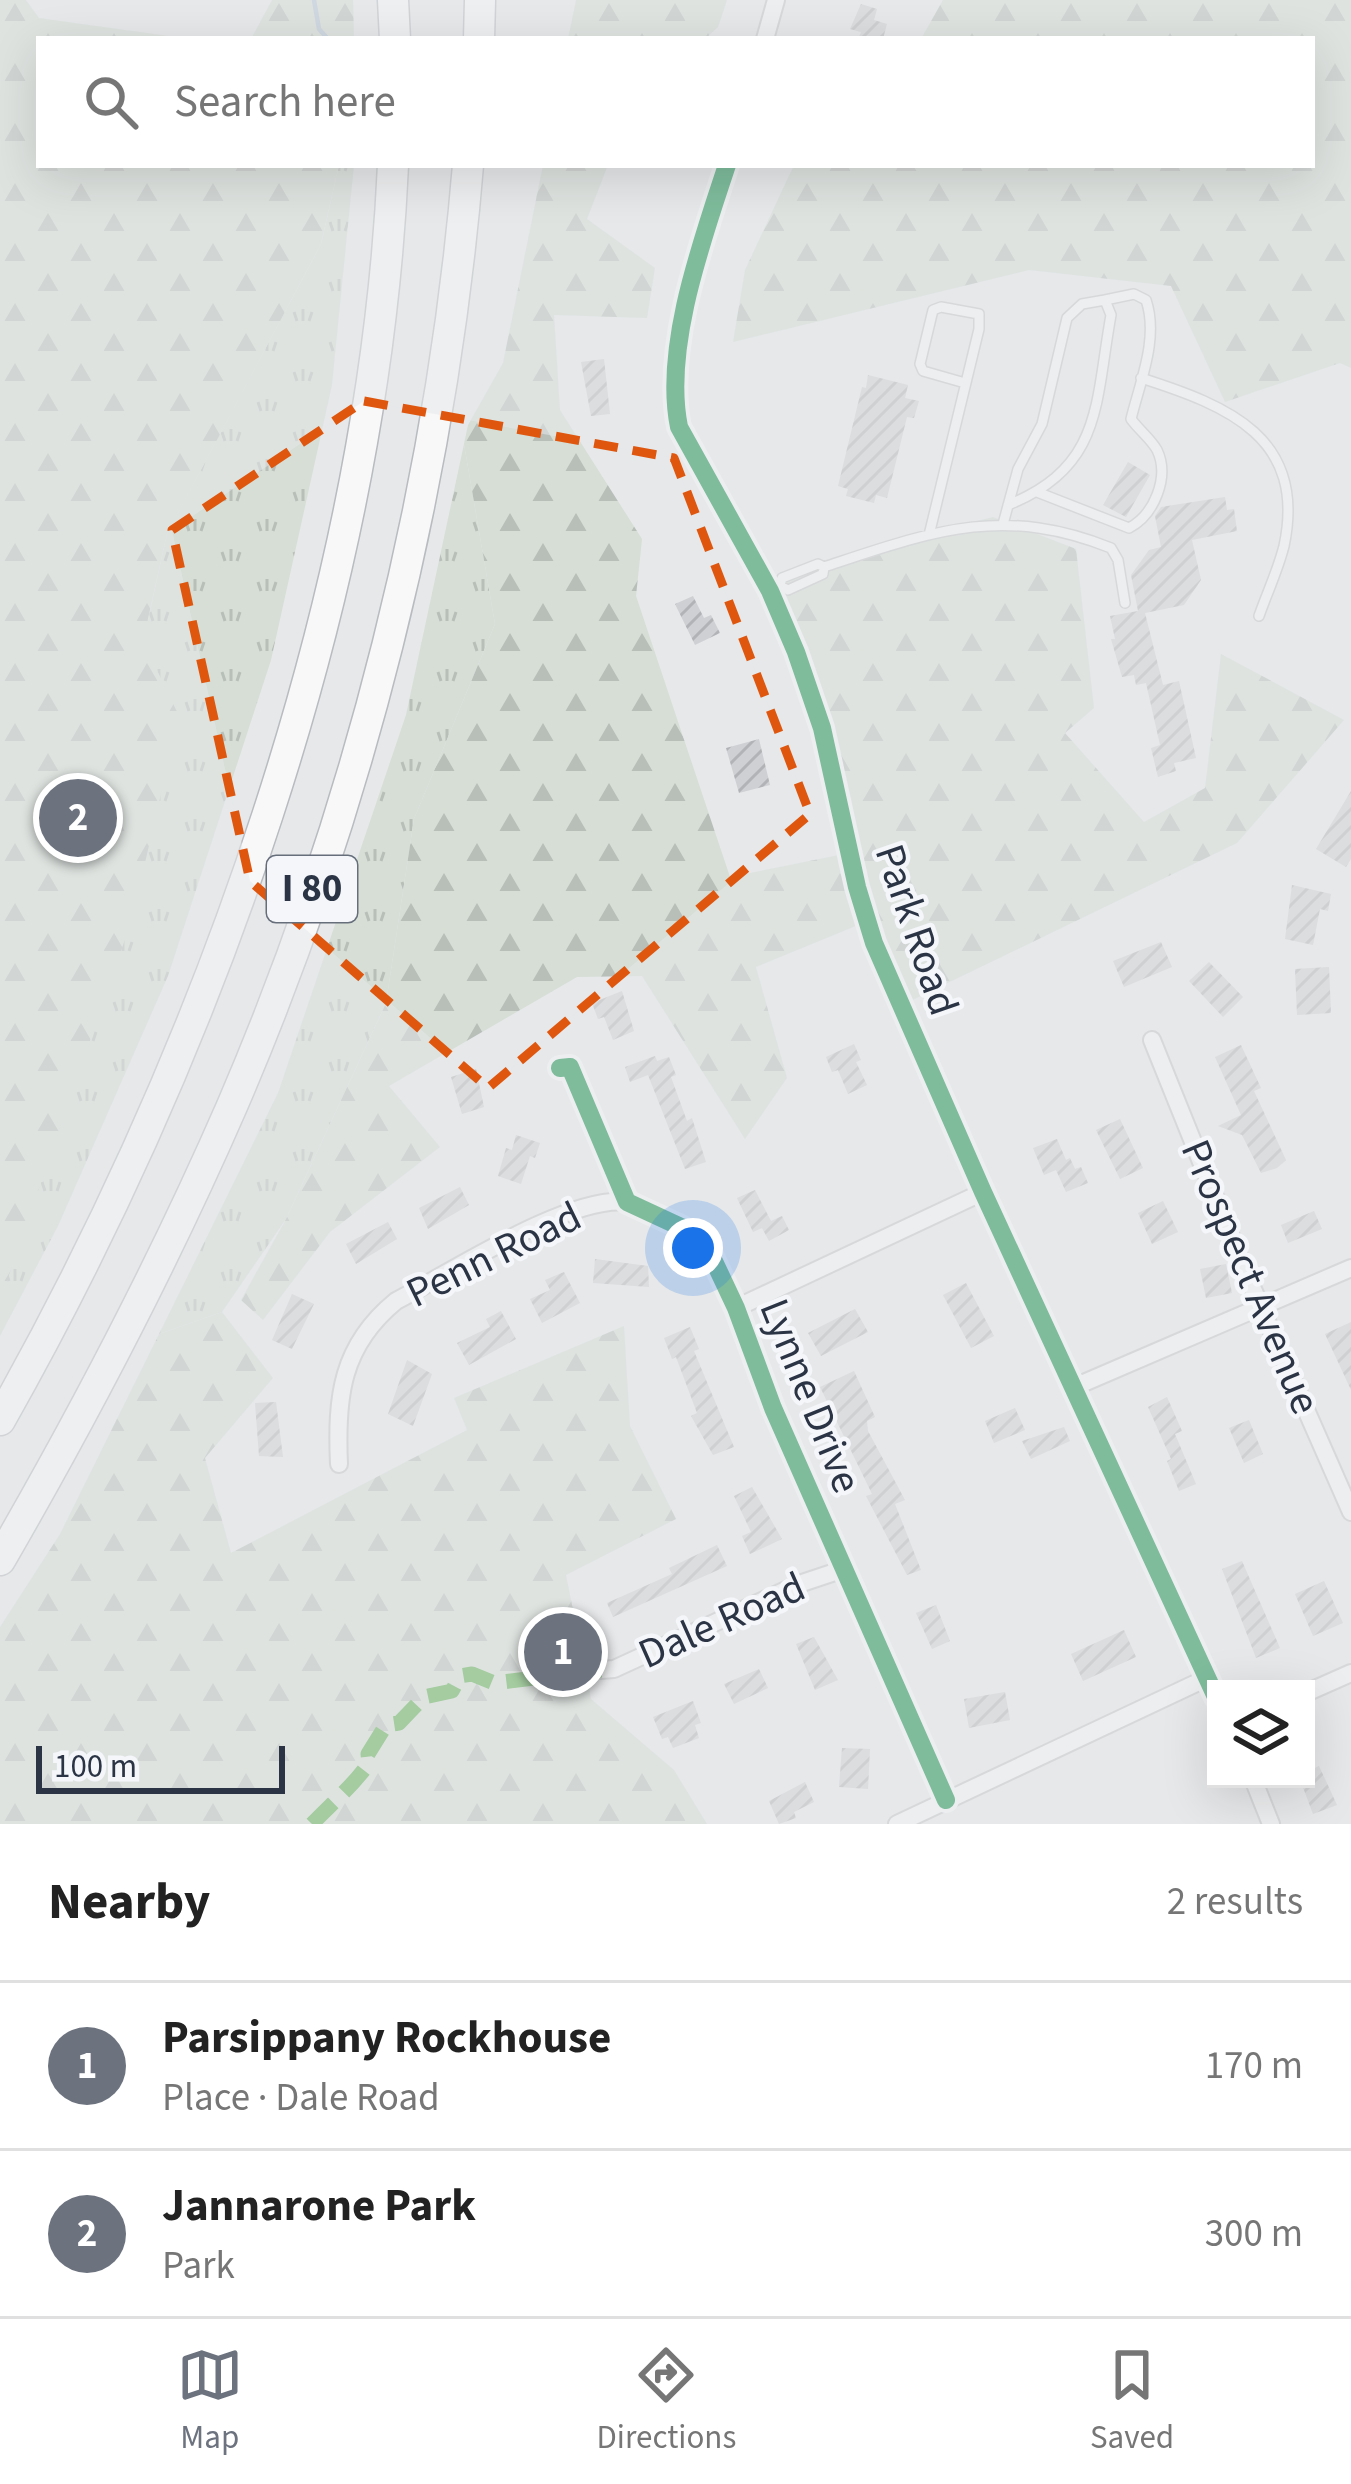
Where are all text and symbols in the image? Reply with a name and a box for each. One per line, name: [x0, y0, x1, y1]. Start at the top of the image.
search box: [36, 36, 1315, 168]
icon: search: [78, 69, 144, 135]
text: Search here: [174, 70, 396, 134]
pin: 2: [39, 773, 117, 863]
street label: Park Road: [859, 837, 973, 1023]
road number: I 80: [267, 856, 357, 922]
street label: Prospect Avenue: [1165, 1130, 1335, 1424]
street label: Penn Road: [396, 1187, 592, 1323]
your location: [663, 1218, 723, 1278]
street label: Lynne Drive: [744, 1290, 876, 1502]
street label: Dale Road: [629, 1558, 815, 1684]
pin: 1: [524, 1607, 602, 1697]
map controls: [1207, 1680, 1315, 1788]
button: layers: [1207, 1680, 1315, 1788]
scale bar: [36, 1740, 285, 1793]
text: 100 m: [54, 1743, 137, 1790]
text: Nearby: [48, 1866, 210, 1938]
text: 2 results: [1167, 1874, 1303, 1930]
text: Parsippany Rockhouse: [162, 2006, 611, 2070]
text: 1: [77, 2038, 97, 2094]
text: 170 m: [1205, 2038, 1303, 2094]
text: Place · Dale Road: [162, 2070, 440, 2126]
text: Jannarone Park: [162, 2174, 476, 2238]
text: 2: [77, 2206, 97, 2262]
text: 300 m: [1205, 2206, 1303, 2262]
text: Park: [162, 2238, 235, 2294]
tab: Map: [177, 2342, 243, 2461]
tab: Directions: [597, 2342, 736, 2461]
tab: Saved: [1090, 2342, 1174, 2461]

